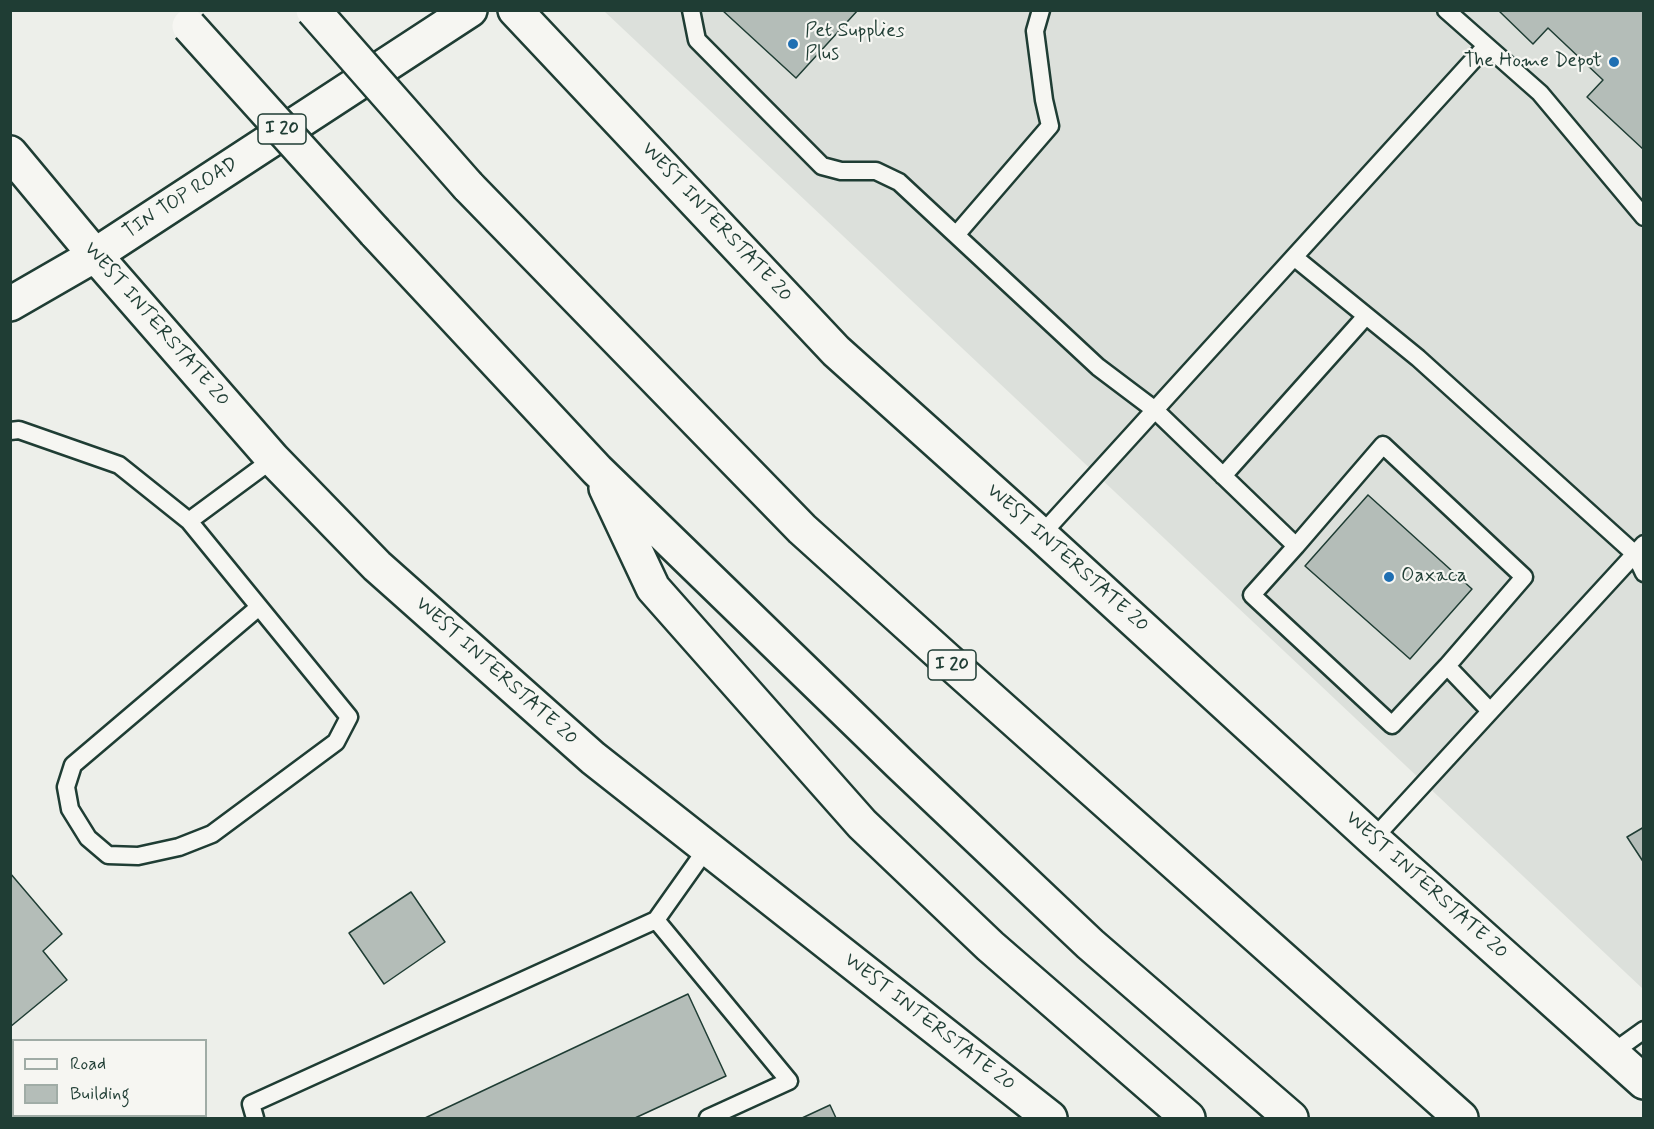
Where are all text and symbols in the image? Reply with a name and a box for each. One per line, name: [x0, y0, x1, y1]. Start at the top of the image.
place label: Pet Supplies Plus: [805, 20, 905, 67]
marker: Pet Supplies Plus: [786, 37, 800, 51]
place label: The Home Depot: [1464, 50, 1602, 74]
marker: The Home Depot: [1607, 55, 1621, 69]
road number: I 20: [258, 114, 306, 144]
street label: WEST INTERSTATE 20: [636, 138, 796, 308]
street label: TIN TOP ROAD: [119, 153, 243, 245]
street label: WEST INTERSTATE 20: [78, 238, 234, 412]
street label: WEST INTERSTATE 20: [981, 480, 1153, 638]
place label: Oaxaca: [1401, 565, 1467, 589]
marker: Oaxaca: [1382, 570, 1396, 584]
street label: WEST INTERSTATE 20: [410, 593, 582, 751]
road number: I 20: [928, 650, 976, 680]
street label: WEST INTERSTATE 20: [1340, 807, 1512, 965]
street label: WEST INTERSTATE 20: [839, 949, 1019, 1097]
legend: [12, 1039, 207, 1117]
text: Road: [70, 1052, 106, 1076]
text: Building: [70, 1082, 130, 1106]

